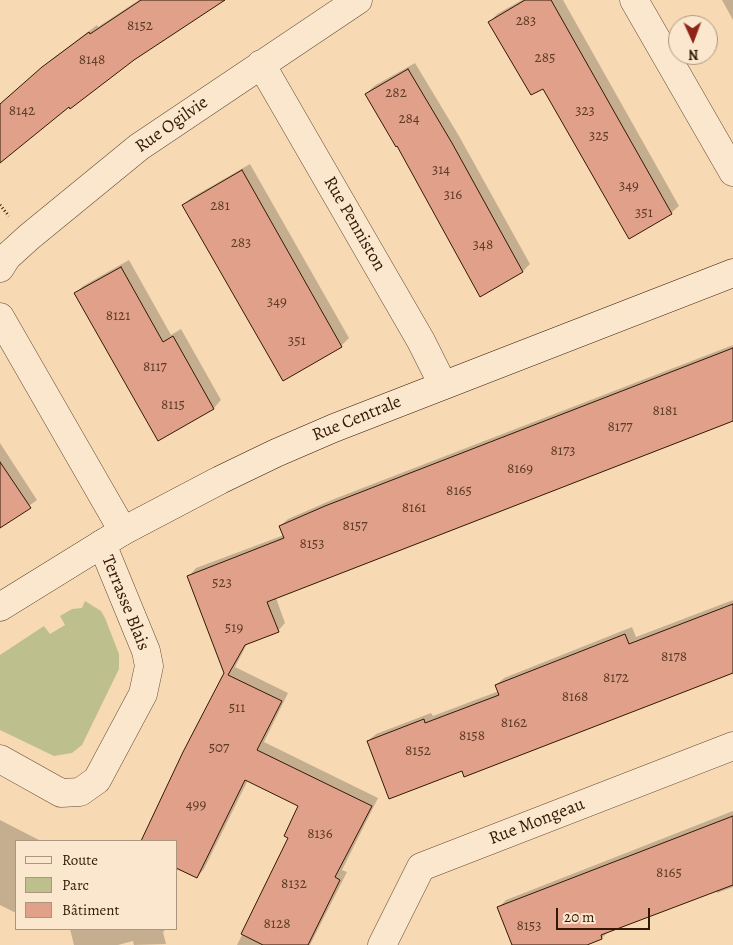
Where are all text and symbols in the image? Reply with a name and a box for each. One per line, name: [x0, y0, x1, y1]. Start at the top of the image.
house number: 283: [516, 12, 536, 30]
north arrow: [668, 15, 718, 65]
house number: 8152: [127, 17, 153, 35]
text: N: [688, 45, 699, 64]
house number: 285: [535, 49, 555, 67]
house number: 8148: [79, 51, 105, 69]
house number: 282: [385, 84, 407, 102]
street label: Rue Ogilvie: [131, 92, 213, 158]
house number: 8142: [9, 102, 35, 120]
house number: 323: [575, 102, 595, 120]
house number: 284: [398, 110, 420, 128]
house number: 325: [589, 127, 609, 145]
house number: 314: [432, 161, 450, 179]
street label: Rue Penniston: [318, 173, 390, 275]
house number: 349: [619, 177, 639, 195]
house number: 316: [444, 186, 462, 204]
house number: 281: [210, 197, 230, 215]
house number: 351: [635, 204, 653, 222]
house number: 283: [231, 234, 251, 252]
house number: 348: [473, 236, 493, 254]
house number: 349: [267, 293, 287, 311]
house number: 8121: [106, 307, 130, 325]
house number: 351: [288, 332, 306, 350]
house number: 8117: [143, 358, 167, 376]
street label: Rue Centrale: [309, 391, 405, 447]
house number: 8115: [161, 396, 185, 414]
house number: 8181: [653, 402, 677, 420]
house number: 8177: [607, 418, 633, 436]
house number: 8173: [551, 442, 575, 460]
house number: 8169: [507, 460, 533, 478]
house number: 8165: [446, 482, 472, 500]
house number: 8161: [402, 499, 426, 517]
house number: 8157: [342, 517, 368, 535]
house number: 8153: [299, 535, 325, 553]
street label: Terrasse Blais: [96, 552, 154, 654]
house number: 523: [212, 574, 232, 592]
house number: 519: [225, 619, 243, 637]
house number: 8178: [661, 648, 687, 666]
house number: 8172: [603, 669, 629, 687]
house number: 8168: [562, 688, 588, 706]
house number: 511: [229, 699, 245, 717]
house number: 8162: [501, 714, 527, 732]
house number: 8158: [459, 727, 485, 745]
house number: 507: [209, 739, 229, 757]
house number: 8152: [405, 742, 431, 760]
street label: Rue Mongeau: [486, 794, 588, 850]
house number: 499: [186, 796, 206, 814]
house number: 8136: [307, 825, 333, 843]
legend: [15, 840, 178, 930]
text: Route: [62, 850, 98, 870]
house number: 8165: [656, 864, 682, 882]
text: Parc: [62, 875, 89, 895]
house number: 8132: [281, 875, 307, 893]
scale bar: [558, 898, 652, 930]
text: Bâtiment: [62, 900, 120, 920]
text: 20 m: [564, 907, 595, 927]
house number: 8128: [264, 915, 290, 933]
house number: 8153: [516, 917, 542, 935]

